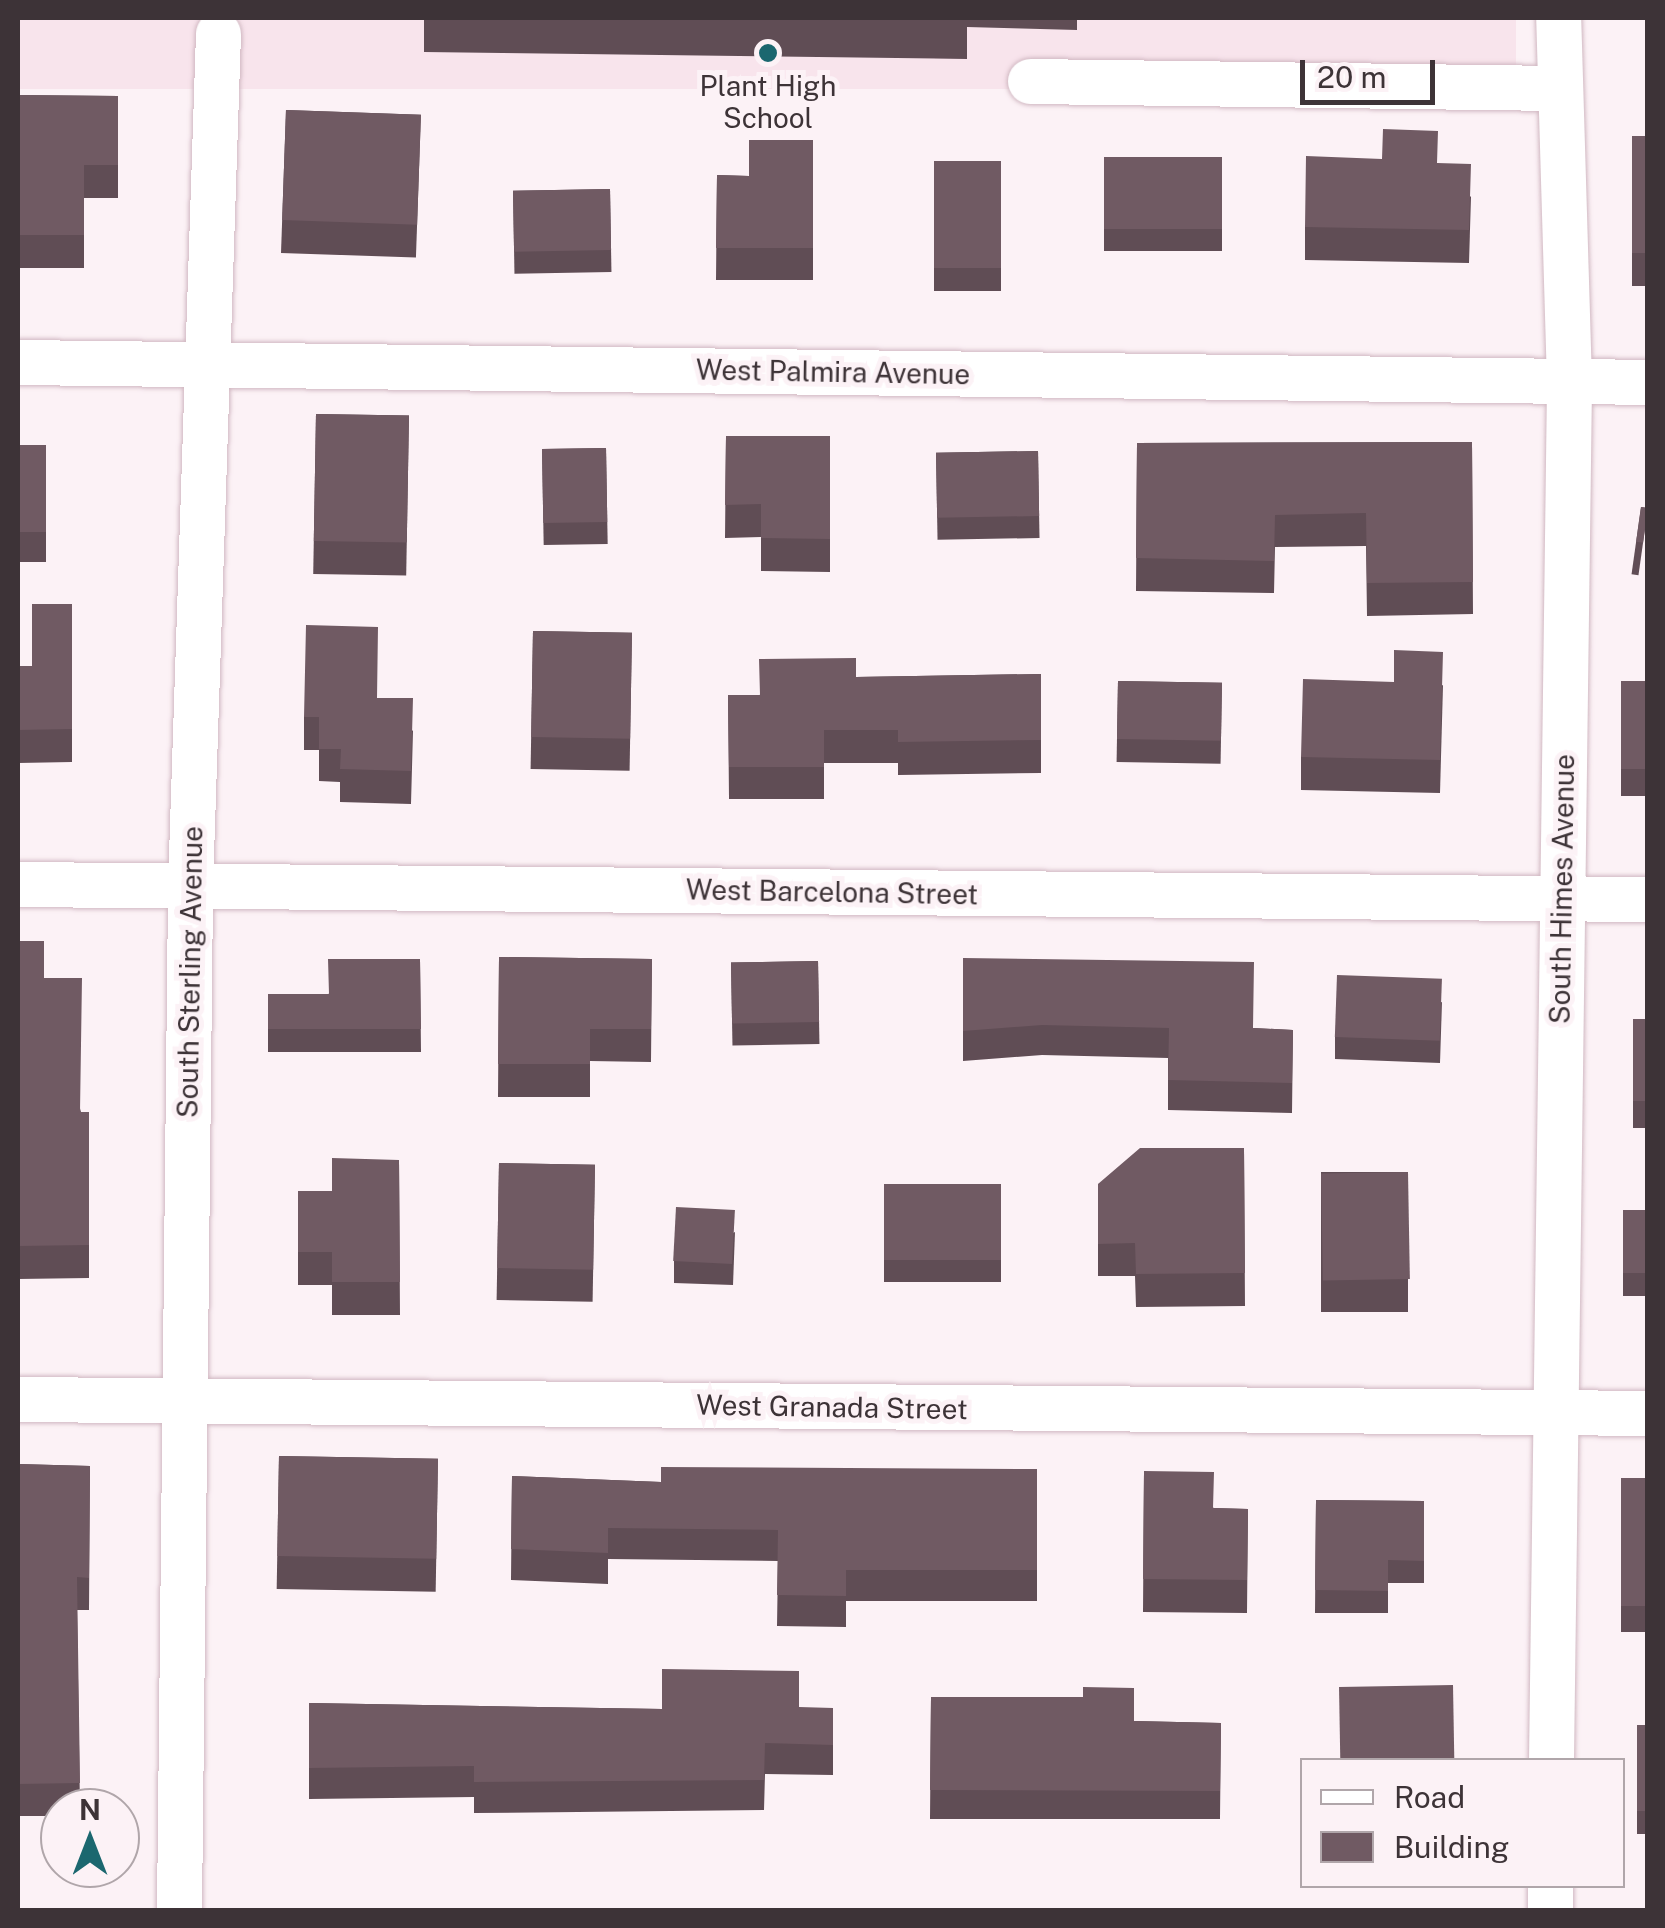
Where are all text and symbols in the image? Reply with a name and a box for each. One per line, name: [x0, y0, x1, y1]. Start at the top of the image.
scale bar: [1305, 40, 1440, 102]
marker: Plant High School: [757, 42, 779, 64]
text: 20 m: [1317, 59, 1386, 95]
place label: Plant High School: [700, 69, 836, 135]
street label: West Palmira Avenue: [696, 353, 970, 391]
street label: South Himes Avenue: [1543, 754, 1581, 1024]
street label: South Sterling Avenue: [171, 826, 209, 1118]
street label: West Barcelona Street: [685, 873, 979, 911]
street label: West Granada Street: [696, 1388, 968, 1426]
legend: [1300, 1758, 1625, 1888]
text: Road: [1394, 1779, 1465, 1815]
north arrow: [40, 1788, 140, 1888]
text: N: [79, 1793, 101, 1826]
text: Building: [1394, 1829, 1509, 1865]

